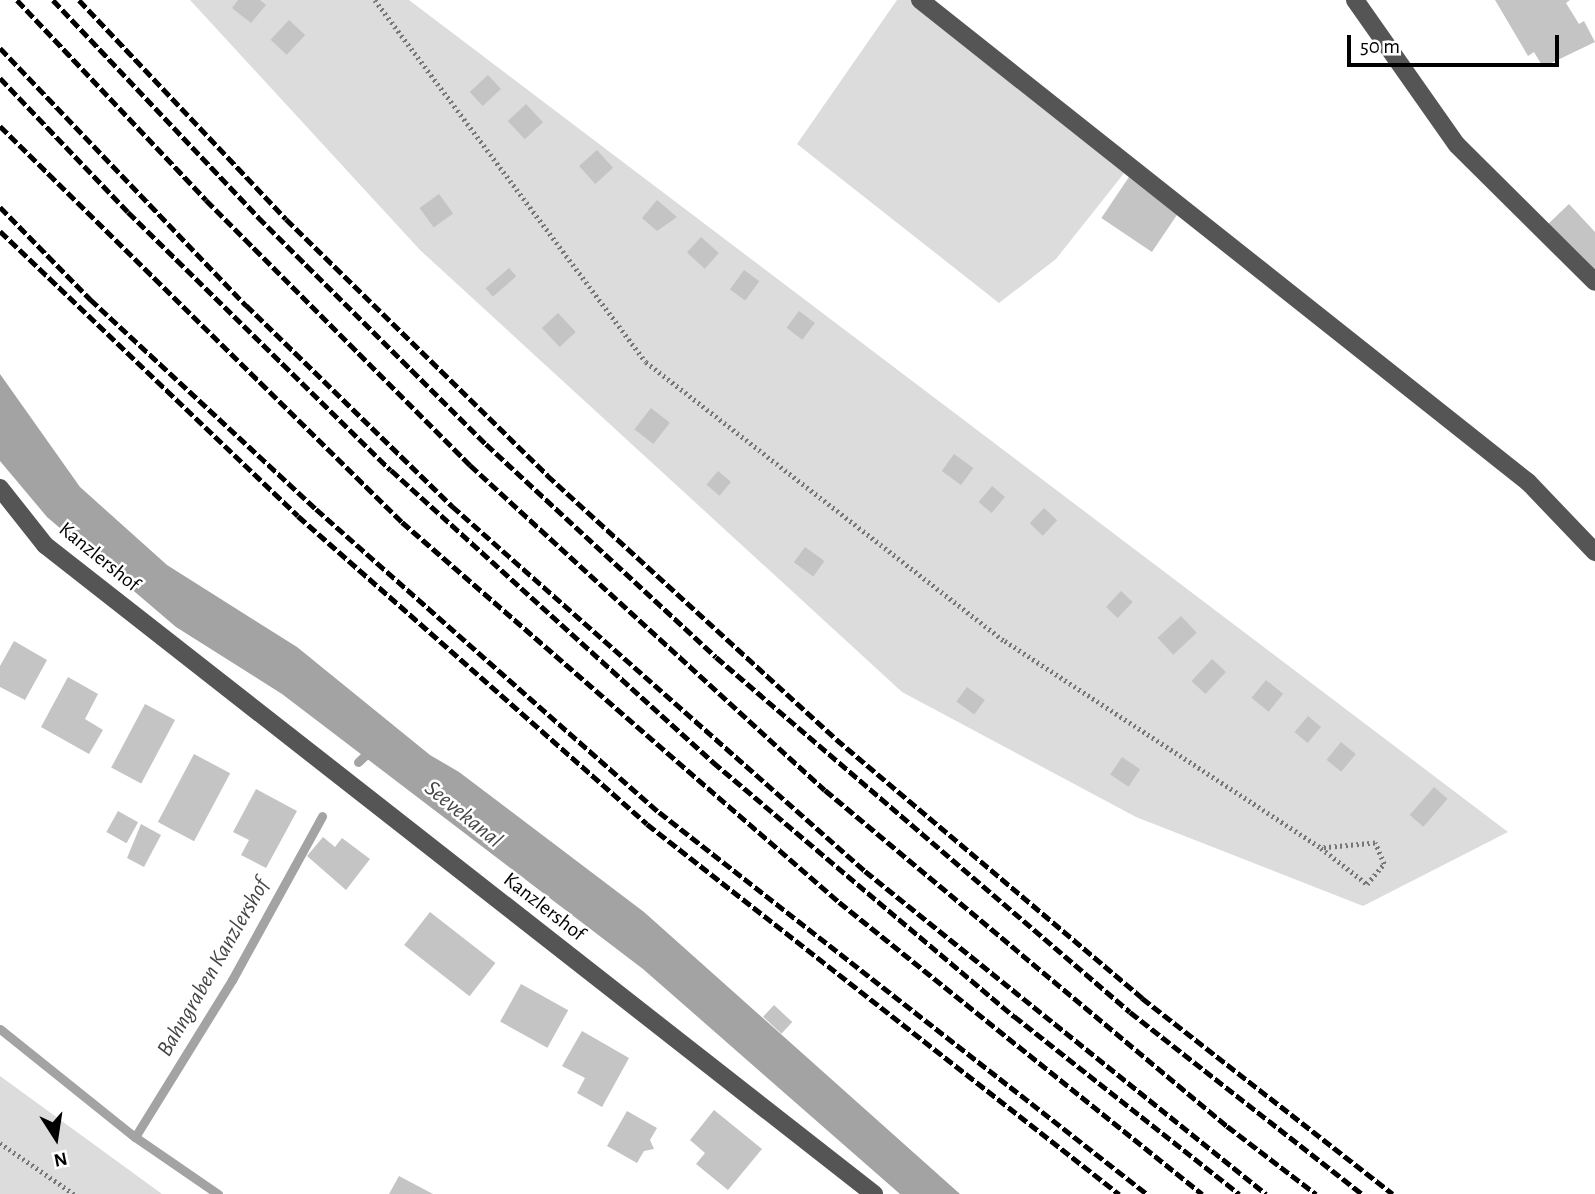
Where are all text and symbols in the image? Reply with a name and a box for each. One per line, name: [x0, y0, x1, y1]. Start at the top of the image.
scale bar: [1350, 21, 1562, 65]
text: 50 m: [1360, 36, 1400, 57]
street label: Kanzlershof: [53, 517, 145, 597]
water label: Seevekanal: [419, 775, 507, 855]
street label: Kanzlershof: [498, 867, 590, 947]
water label: Bahngraben Kanzlershof: [152, 874, 276, 1062]
north arrow: [21, 1103, 91, 1173]
text: N: [52, 1148, 69, 1170]

